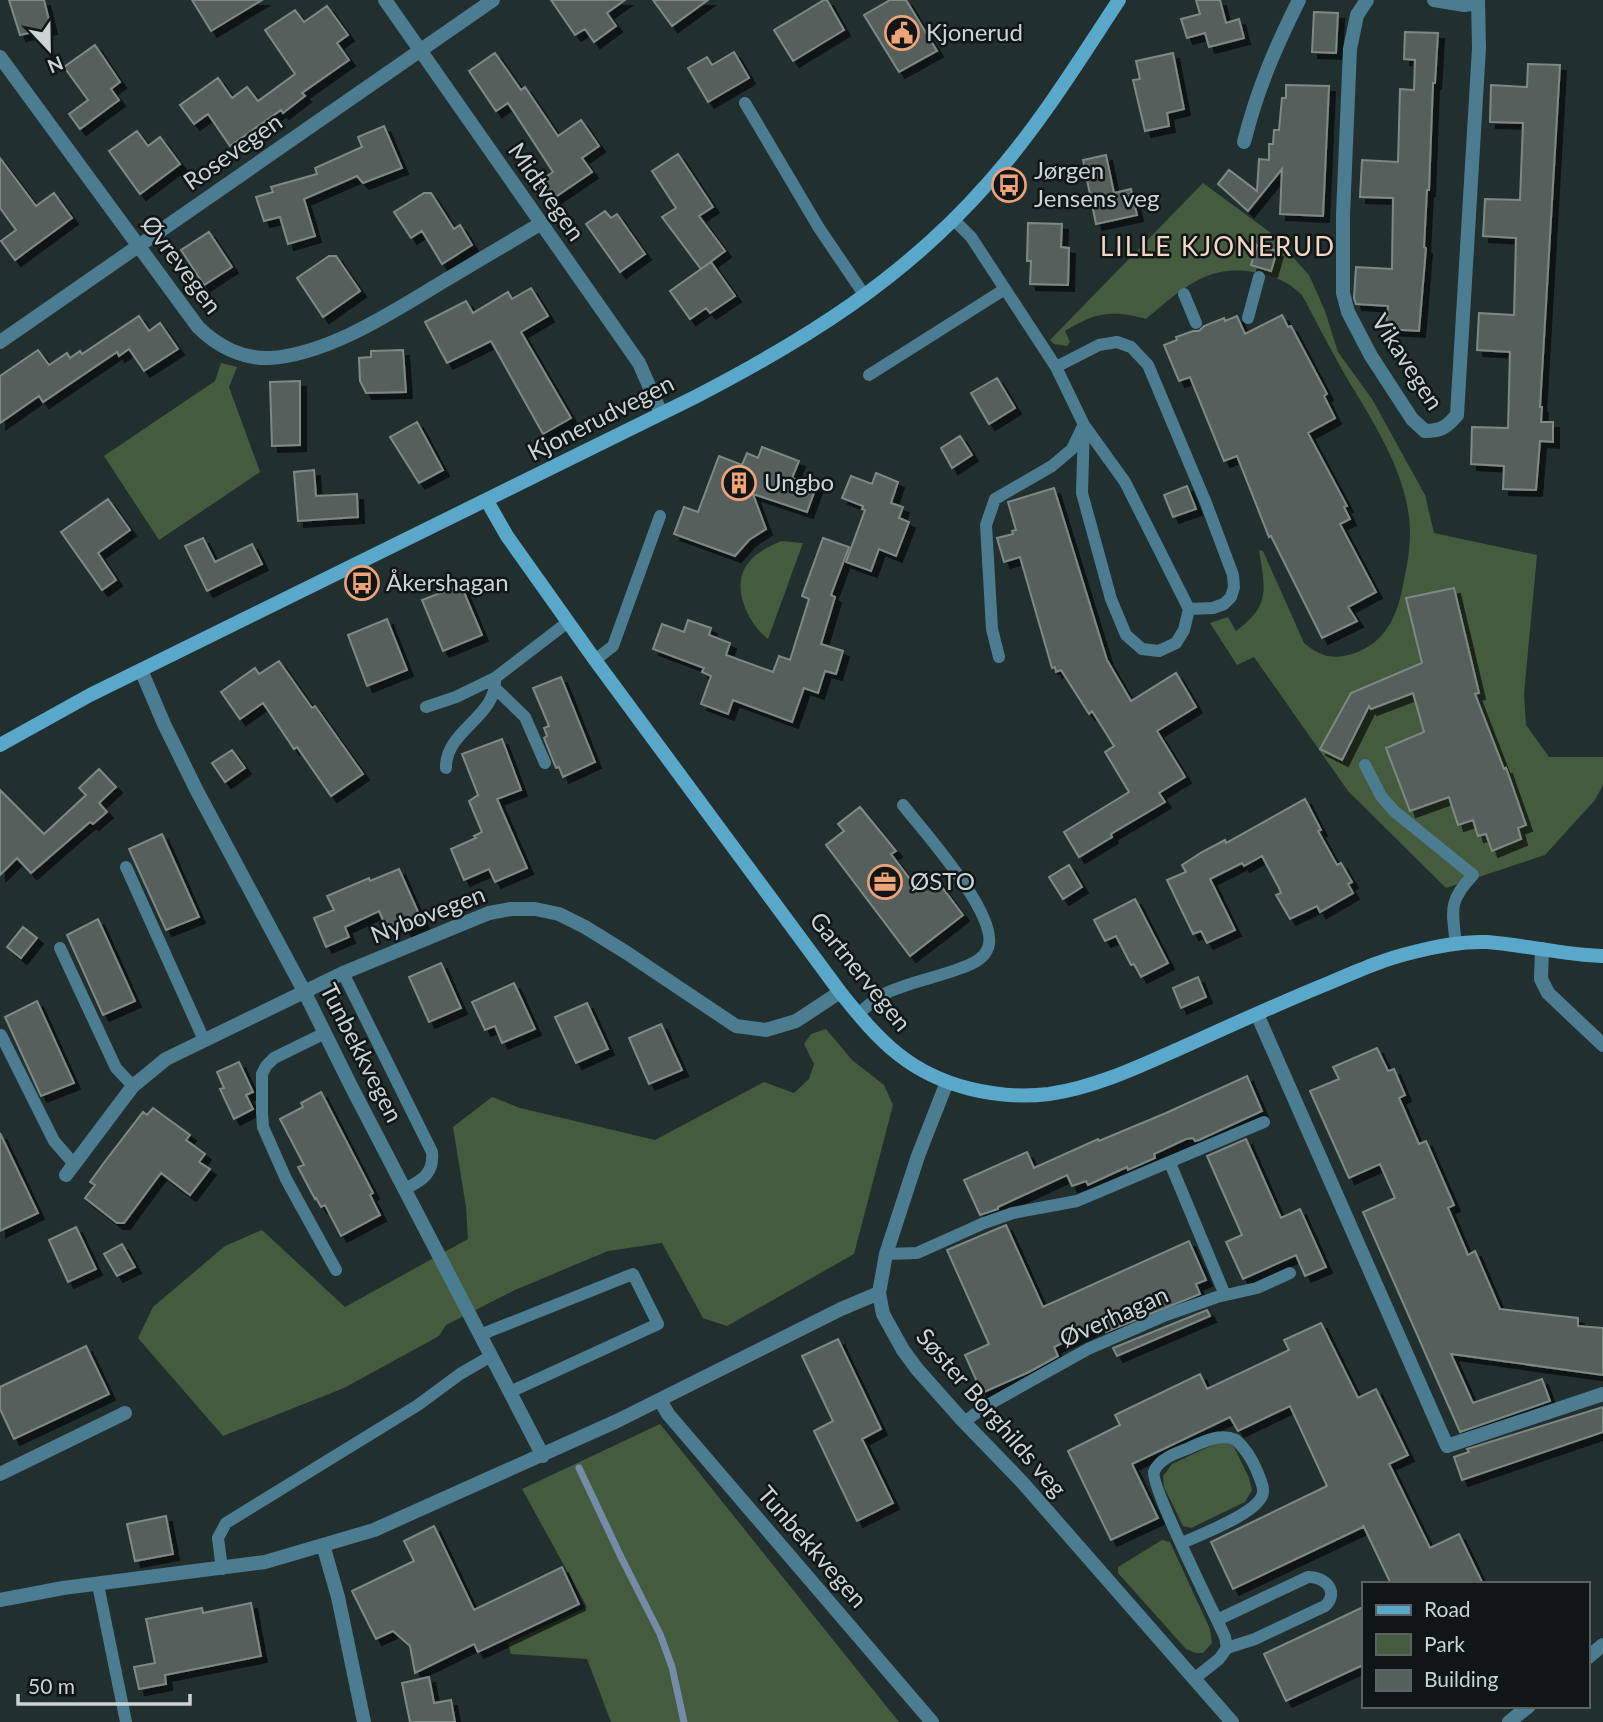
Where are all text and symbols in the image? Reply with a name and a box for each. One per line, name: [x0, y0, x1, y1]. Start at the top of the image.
north arrow: [14, 14, 84, 84]
public building icon: Kjonerud: [883, 14, 921, 52]
place label: Kjonerud: [926, 17, 1023, 46]
text: N: [44, 52, 67, 79]
street label: Rosevegen: [177, 106, 287, 195]
street label: Midtvegen: [503, 137, 592, 246]
place label: Jørgen Jensens veg: [1034, 155, 1159, 212]
bus stop icon: Jørgen Jensens veg: [990, 166, 1028, 204]
street label: Øvrevegen: [136, 209, 228, 319]
district label: LILLE KJONERUD: [1100, 230, 1336, 262]
street label: Vikavegen: [1366, 308, 1450, 415]
street label: Kjonerudvegen: [522, 367, 678, 466]
building icon: Ungbo: [720, 464, 758, 502]
place label: Ungbo: [764, 467, 834, 496]
bus stop icon: Åkershagan: [343, 564, 381, 602]
place label: Åkershagan: [386, 567, 509, 596]
office icon: ØSTO: [866, 863, 904, 901]
place label: ØSTO: [910, 866, 975, 895]
street label: Nybovegen: [366, 879, 489, 949]
street label: Gartnervegen: [804, 906, 918, 1036]
street label: Tunbekkvegen: [315, 978, 410, 1127]
street label: Øverhagan: [1055, 1279, 1172, 1352]
street label: Søster Borghilds veg: [911, 1322, 1073, 1502]
street label: Tunbekkvegen: [752, 1479, 874, 1613]
legend: [1362, 1582, 1589, 1708]
text: Road: [1424, 1596, 1471, 1621]
text: Park: [1424, 1631, 1465, 1656]
scale bar: [18, 1662, 189, 1706]
text: Building: [1424, 1666, 1499, 1691]
text: 50 m: [28, 1673, 75, 1698]

